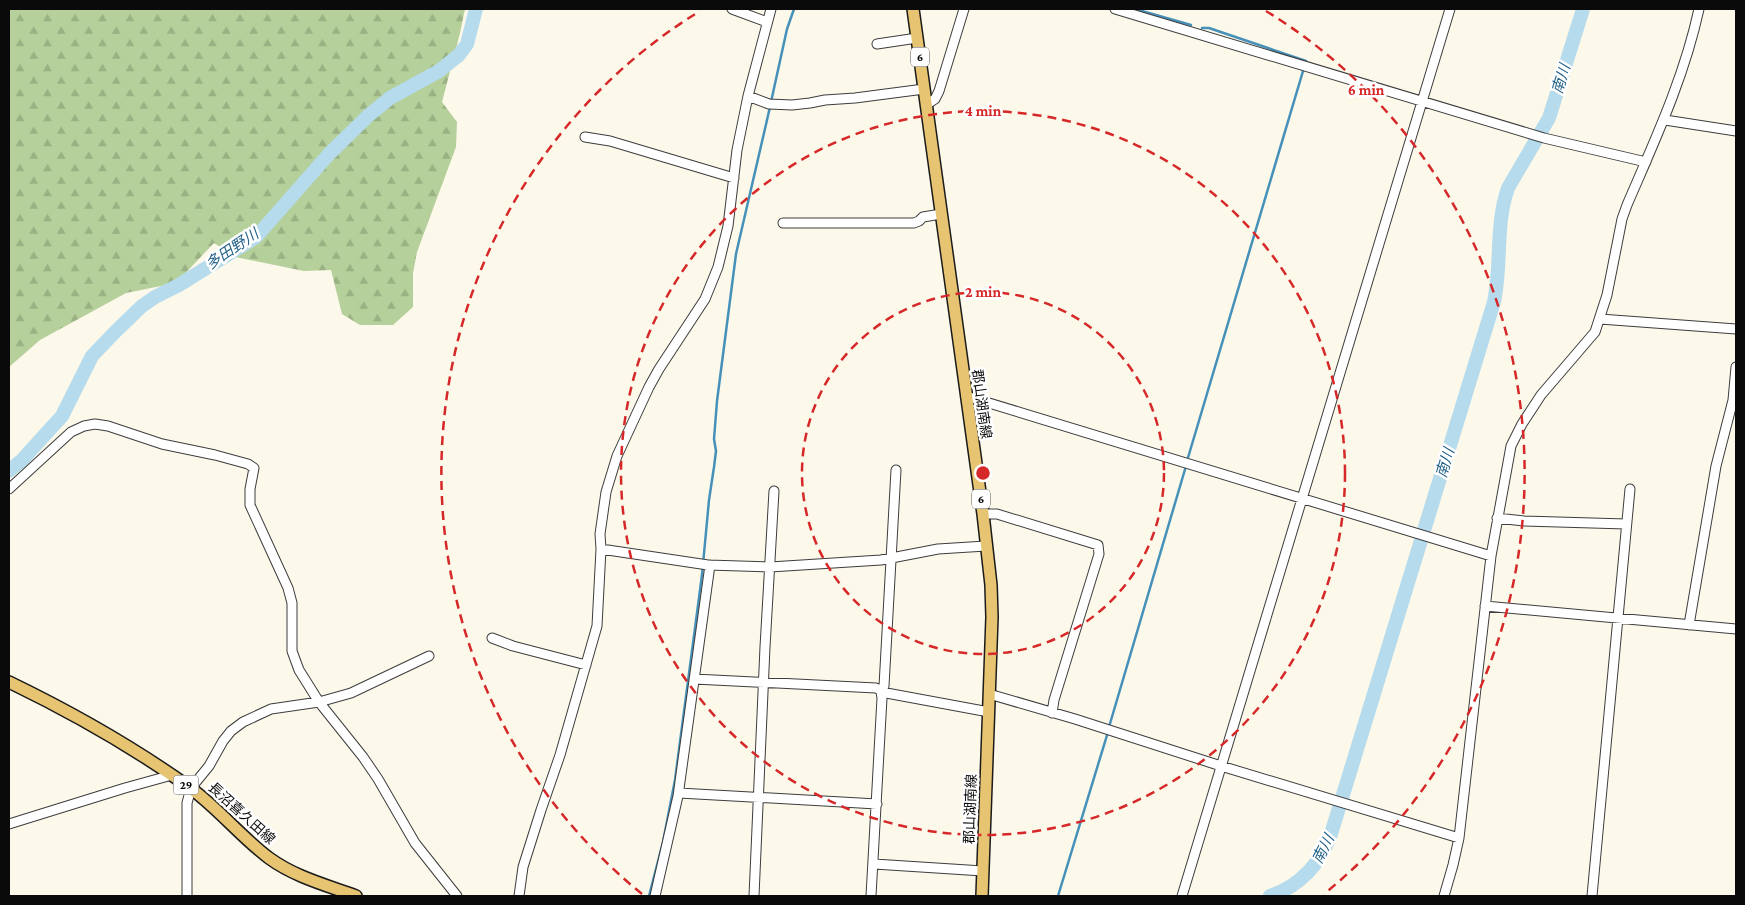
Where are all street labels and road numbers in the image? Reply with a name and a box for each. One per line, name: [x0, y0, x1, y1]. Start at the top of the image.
road number: 6: [911, 48, 929, 66]
street label: 郡山湖南線: [969, 368, 995, 440]
road number: 6: [972, 489, 990, 508]
street label: 郡山湖南線: [961, 774, 979, 844]
road number: 29: [174, 776, 198, 794]
street label: 長沼喜久田線: [205, 779, 279, 847]

